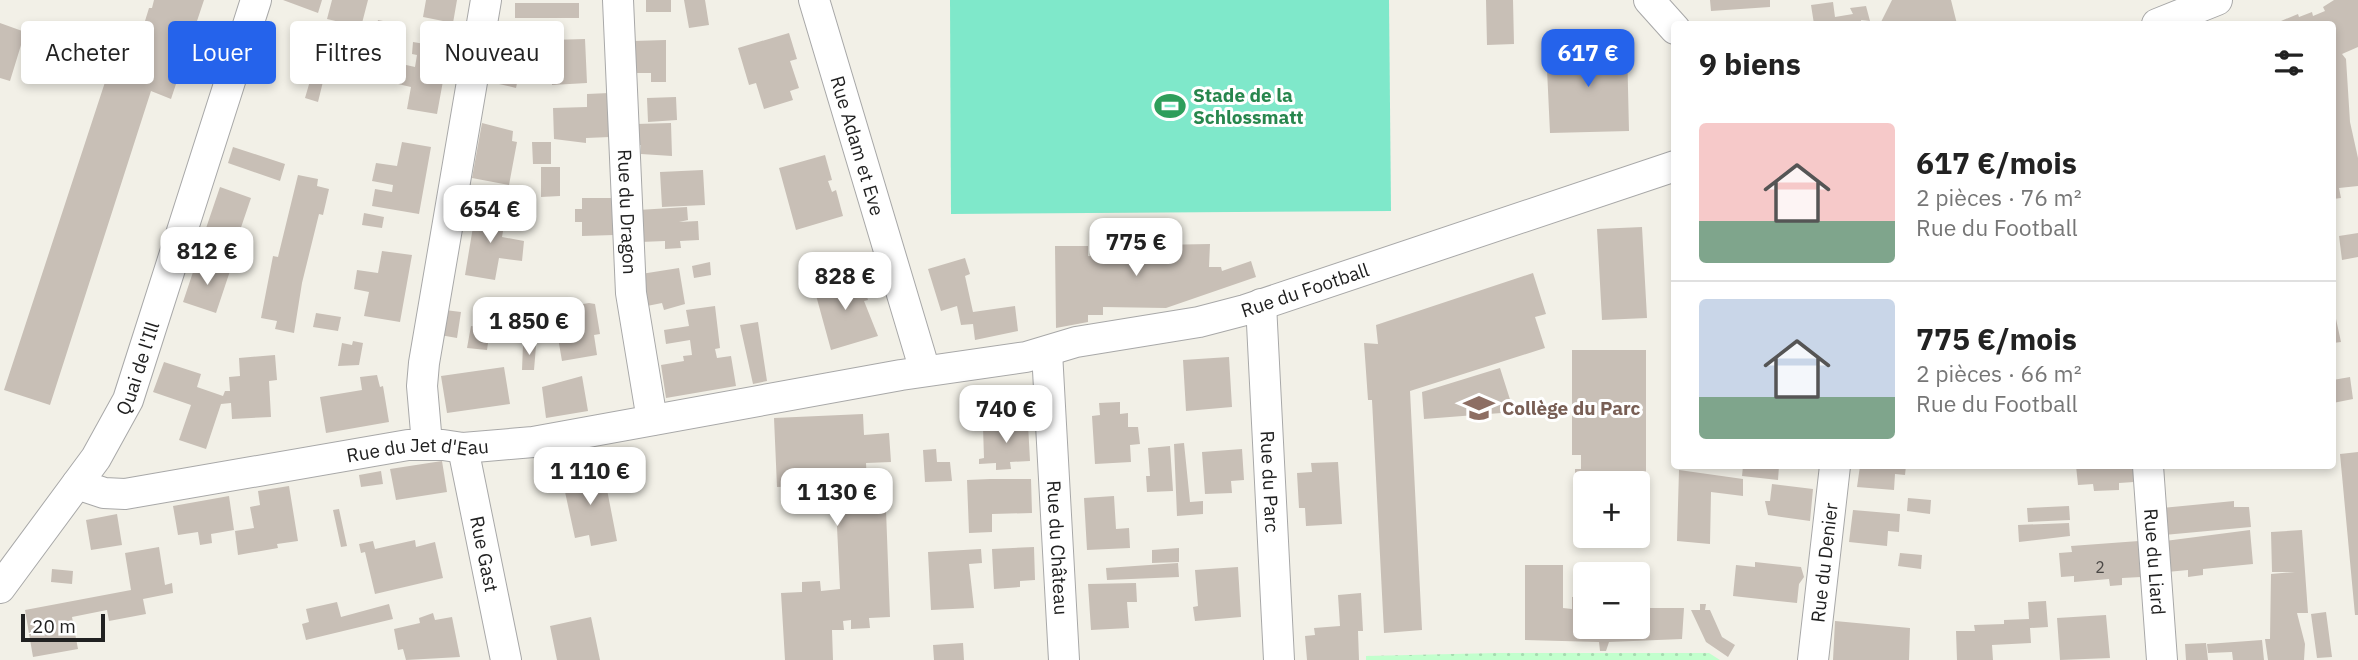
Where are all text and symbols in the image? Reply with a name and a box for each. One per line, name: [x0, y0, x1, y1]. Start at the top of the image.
chip: Acheter: [21, 21, 154, 84]
chip: Louer: [168, 21, 276, 84]
chip: Filtres: [290, 21, 406, 84]
chip: Nouveau: [420, 21, 564, 84]
pin: 617 €: [1539, 29, 1637, 89]
text: 617 €: [1557, 37, 1619, 67]
text: 9 biens: [1699, 44, 1801, 83]
icon: filters: [2270, 44, 2308, 82]
street label: Rue Adam et Eve: [825, 73, 890, 218]
place label: Stade de la Schlossmatt: [1193, 83, 1304, 129]
sports icon: Stade de la Schlossmatt: [1153, 89, 1187, 123]
text: 617 €/mois: [1916, 143, 2077, 182]
street label: Rue du Dragon: [613, 149, 642, 275]
icon: home: [1755, 151, 1839, 235]
text: 2 pièces · 76 m²: [1916, 182, 2082, 212]
pin: 654 €: [441, 186, 539, 245]
text: 654 €: [459, 193, 521, 223]
text: Rue du Football: [1916, 212, 2078, 242]
pin: 775 €: [1087, 218, 1185, 278]
text: 775 €: [1105, 226, 1167, 256]
pin: 812 €: [158, 228, 256, 287]
text: 812 €: [176, 235, 238, 265]
pin: 828 €: [796, 252, 894, 312]
street label: Rue du Football: [1238, 257, 1372, 323]
text: 828 €: [814, 260, 876, 290]
pin: 1 850 €: [464, 298, 594, 357]
text: 1 850 €: [489, 305, 569, 335]
street label: Quai de l'Ill: [110, 318, 164, 419]
text: 775 €/mois: [1916, 319, 2077, 358]
icon: home: [1755, 327, 1839, 411]
text: 2 pièces · 66 m²: [1916, 358, 2082, 388]
pin: 740 €: [957, 386, 1055, 445]
text: Rue du Football: [1916, 388, 2078, 418]
school or university icon: Collège du Parc: [1462, 391, 1496, 425]
text: 740 €: [975, 393, 1037, 423]
place label: Collège du Parc: [1502, 396, 1641, 420]
street label: Rue du Parc: [1255, 430, 1285, 534]
street label: Rue du Jet d'Eau: [345, 433, 490, 467]
pin: 1 110 €: [525, 448, 655, 507]
text: 1 110 €: [550, 455, 630, 485]
pin: 1 130 €: [772, 468, 902, 528]
map controls: [1573, 471, 1650, 639]
button: +: [1573, 471, 1650, 548]
text: 1 130 €: [797, 476, 877, 506]
street label: Rue du Château: [1042, 480, 1074, 616]
street label: Rue du Denier: [1805, 501, 1843, 624]
street label: Rue du Liard: [2139, 508, 2171, 616]
street label: Rue Gast: [465, 514, 504, 594]
house number: 2: [2095, 557, 2105, 577]
button: −: [1573, 562, 1650, 639]
scale bar: [21, 611, 105, 643]
text: 20 m: [32, 614, 76, 638]

